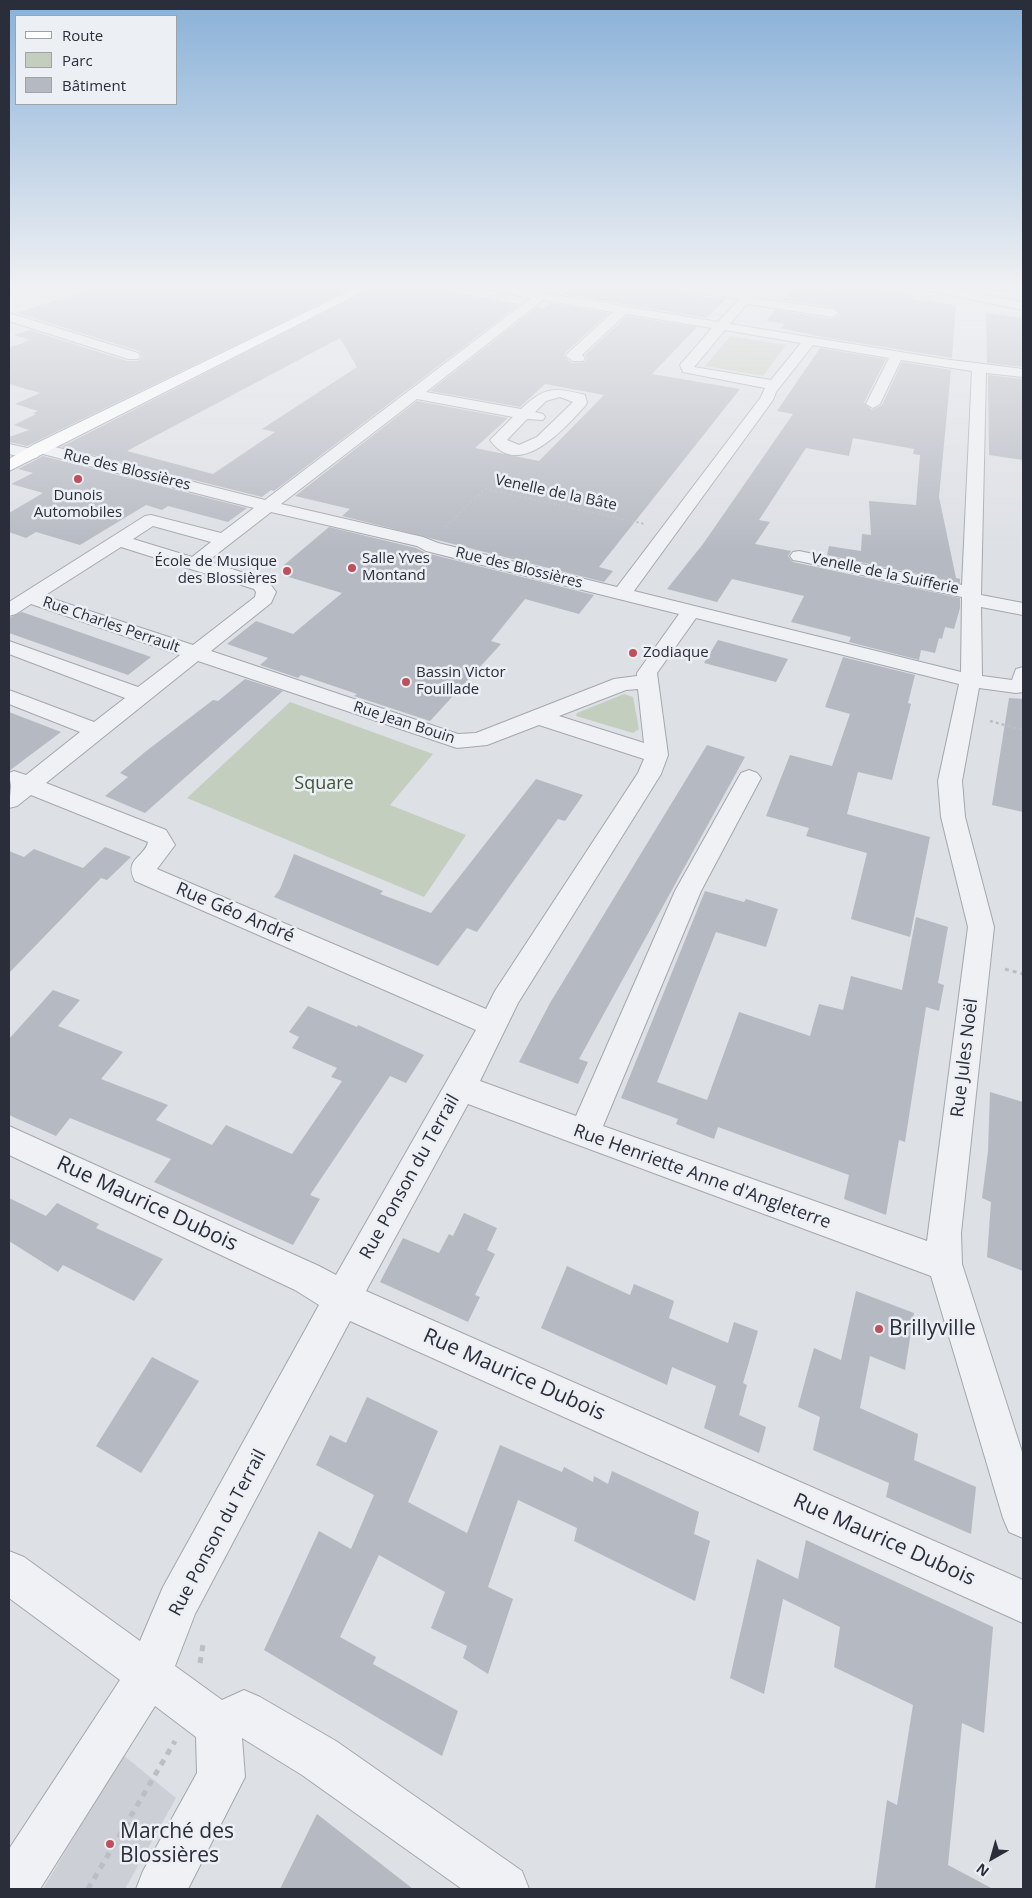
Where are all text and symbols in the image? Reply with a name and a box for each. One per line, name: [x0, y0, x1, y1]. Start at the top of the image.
legend: [15, 15, 178, 105]
text: Route: [62, 25, 103, 45]
text: Parc: [62, 50, 93, 70]
text: Bâtiment: [62, 75, 126, 95]
street label: Rue des Blossières: [62, 446, 192, 494]
street label: Venelle de la Bâte: [493, 471, 619, 515]
marker: Dunois Automobiles: [72, 473, 84, 485]
place label: Dunois Automobiles: [34, 487, 122, 522]
street label: Rue des Blossières: [454, 544, 584, 592]
place label: Salle Yves Montand: [362, 550, 430, 585]
street label: Venelle de la Suifferie: [810, 550, 960, 598]
place label: École de Musique des Blossières: [154, 553, 277, 588]
marker: Salle Yves Montand: [346, 562, 358, 574]
marker: École de Musique des Blossières: [281, 565, 293, 577]
street label: Rue Charles Perrault: [40, 593, 182, 657]
place label: Zodiaque: [643, 644, 709, 662]
marker: Zodiaque: [627, 647, 639, 659]
place label: Bassin Victor Fouillade: [416, 664, 506, 699]
marker: Bassin Victor Fouillade: [400, 676, 412, 688]
street label: Rue Jean Bouin: [351, 698, 457, 748]
park label: Square: [294, 773, 354, 795]
street label: Rue Géo André: [173, 878, 297, 948]
street label: Rue Jules Noël: [947, 997, 983, 1119]
street label: Rue Ponson du Terrail: [356, 1091, 464, 1263]
street label: Rue Henriette Anne d'Angleterre: [570, 1120, 834, 1234]
street label: Rue Maurice Dubois: [53, 1151, 241, 1257]
place label: Brillyville: [889, 1316, 976, 1342]
marker: Brillyville: [873, 1323, 885, 1335]
street label: Rue Maurice Dubois: [419, 1324, 609, 1426]
street label: Rue Ponson du Terrail: [165, 1446, 271, 1620]
street label: Rue Maurice Dubois: [789, 1489, 979, 1591]
place label: Marché des Blossières: [120, 1819, 234, 1869]
north arrow: [967, 1833, 1017, 1883]
marker: Marché des Blossières: [104, 1838, 116, 1850]
text: N: [972, 1859, 993, 1881]

